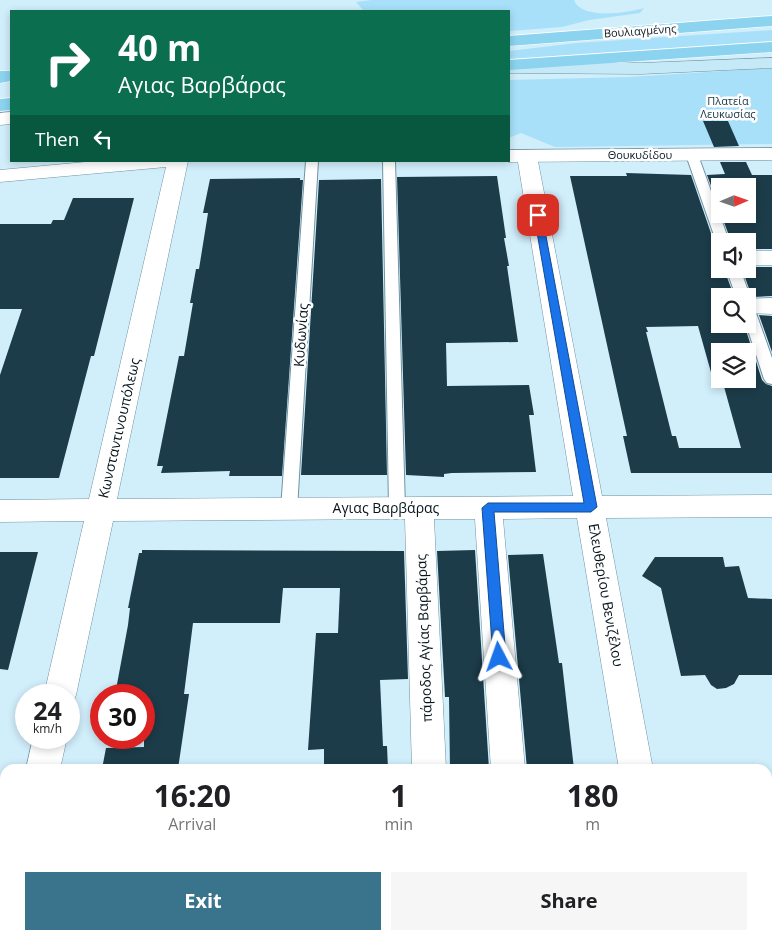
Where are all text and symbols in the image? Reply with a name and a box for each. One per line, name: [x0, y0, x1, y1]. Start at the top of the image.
street label: Βουλιαγμένης: [603, 20, 677, 41]
text: 40 m: [118, 24, 201, 71]
icon: right: [35, 30, 100, 95]
text: Αγιας Βαρβάρας: [118, 69, 286, 99]
park label: Πλατεία Λευκωσίας: [700, 93, 756, 121]
icon: left: [89, 125, 117, 153]
text: Then: [35, 126, 79, 152]
street label: Θουκυδίδου: [608, 147, 673, 162]
north arrow: [711, 178, 756, 222]
map controls: [711, 178, 756, 388]
pin: [517, 194, 559, 236]
icon: arrive: [524, 201, 552, 229]
button: sound: [711, 233, 756, 278]
button: search: [711, 288, 756, 333]
street label: Κυδωνίας: [289, 302, 312, 368]
button: layers: [711, 343, 756, 388]
street label: Κωνσταντινουπόλεως: [93, 356, 144, 500]
street label: Αγιας Βαρβάρας: [333, 498, 440, 517]
street label: Ελευθερίου Βενιζέλου: [585, 522, 628, 668]
street label: πάροδος Αγίας Βαρβάρας: [411, 553, 436, 723]
position arrow: [472, 630, 524, 682]
speed limit sign: 30: [90, 684, 155, 749]
text: 24: [33, 693, 62, 727]
text: km/h: [33, 720, 62, 737]
text: 16:20: [154, 775, 231, 816]
text: 1: [390, 775, 407, 816]
text: 180: [567, 775, 618, 816]
text: Arrival: [168, 813, 216, 835]
text: min: [385, 813, 413, 835]
text: m: [585, 813, 600, 835]
button: Exit: [25, 872, 381, 930]
button: Share: [391, 872, 747, 930]

